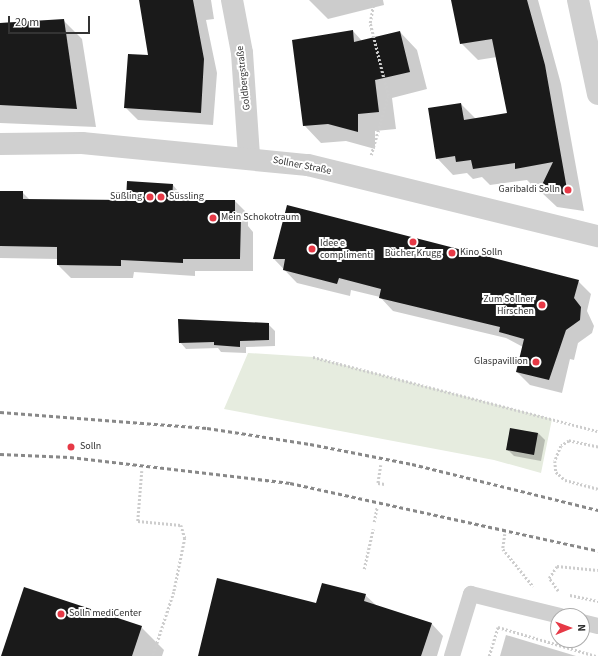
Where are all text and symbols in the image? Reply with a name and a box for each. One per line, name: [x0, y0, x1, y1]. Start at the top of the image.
scale bar: [10, 8, 92, 34]
text: 20 m: [15, 14, 39, 31]
street label: Goldbergstraße: [235, 45, 253, 111]
street label: Sollner Straße: [272, 154, 332, 178]
place label: Garibaldi Solln: [499, 184, 560, 196]
marker: Garibaldi Solln: [563, 185, 573, 195]
place label: Süßling: [110, 191, 142, 203]
place label: Süssling: [169, 191, 204, 203]
marker: Süßling: [145, 192, 155, 202]
marker: Süssling: [156, 192, 166, 202]
place label: Mein Schokotraum: [221, 212, 299, 224]
marker: Mein Schokotraum: [208, 213, 218, 223]
place label: Idee e complimenti: [320, 237, 373, 260]
marker: Bücher Krugg: [408, 237, 418, 247]
marker: Idee e complimenti: [307, 244, 317, 254]
place label: Kino Solln: [460, 247, 502, 259]
place label: Bücher Krugg: [385, 248, 441, 260]
marker: Kino Solln: [447, 248, 457, 258]
place label: Zum Sollner Hirschen: [483, 293, 534, 316]
marker: Zum Sollner Hirschen: [537, 300, 547, 310]
place label: Glaspavillion: [474, 356, 528, 368]
marker: Glaspavillion: [531, 357, 541, 367]
marker: Solln: [65, 441, 77, 453]
place label: Solln: [80, 441, 101, 453]
place label: Solln mediCenter: [69, 608, 141, 620]
north arrow: [550, 608, 590, 648]
marker: Solln mediCenter: [56, 609, 66, 619]
text: N: [574, 624, 589, 632]

